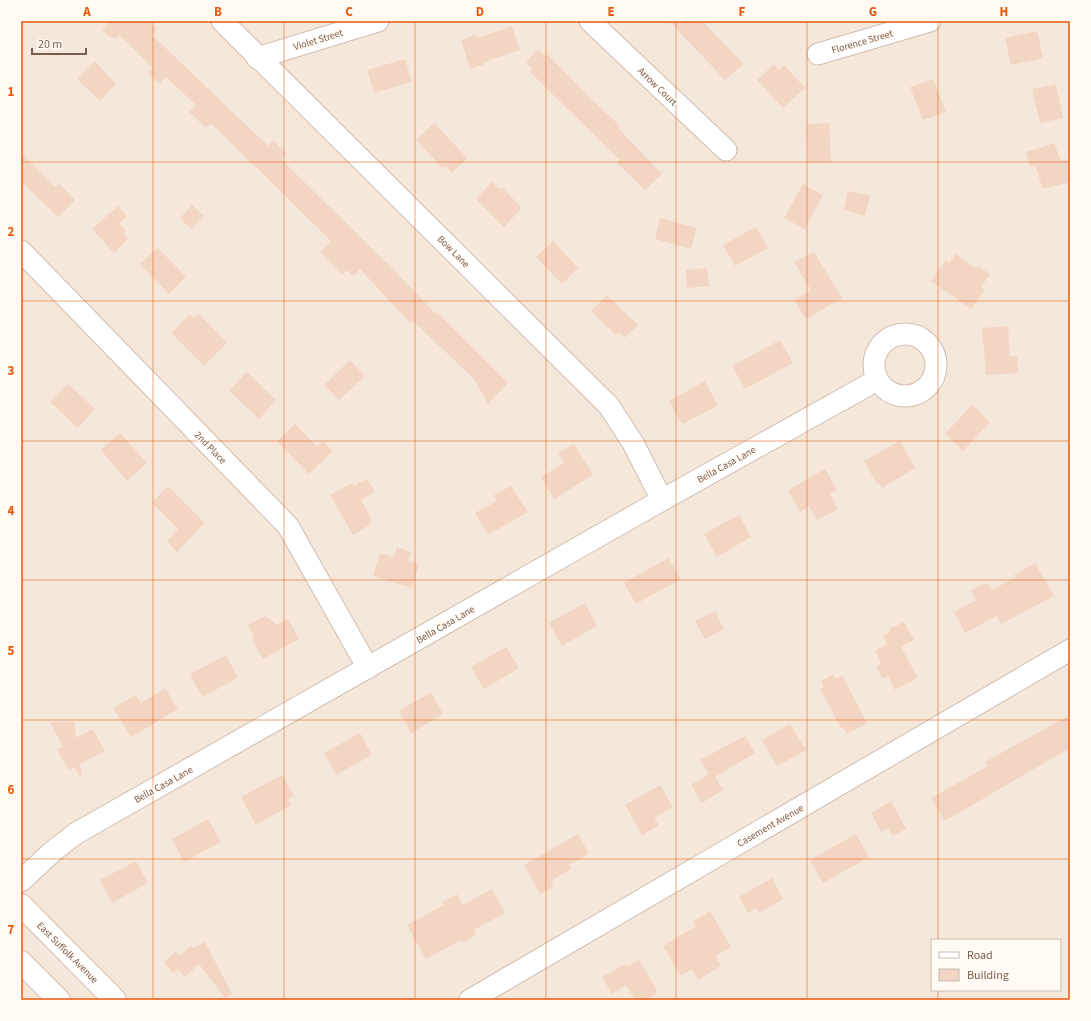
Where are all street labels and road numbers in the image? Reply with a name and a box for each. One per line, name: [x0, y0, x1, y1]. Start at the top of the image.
street label: Violet Street: [292, 26, 345, 54]
street label: Florence Street: [830, 26, 895, 57]
street label: Arrow Court: [634, 64, 681, 110]
street label: Bow Lane: [434, 232, 473, 271]
street label: 2nd Place: [191, 428, 229, 467]
street label: Bella Casa Lane: [695, 443, 758, 487]
street label: Bella Casa Lane: [414, 602, 477, 647]
street label: Bella Casa Lane: [132, 763, 195, 807]
street label: Casement Avenue: [735, 801, 806, 851]
street label: East Suffolk Avenue: [33, 919, 101, 987]

